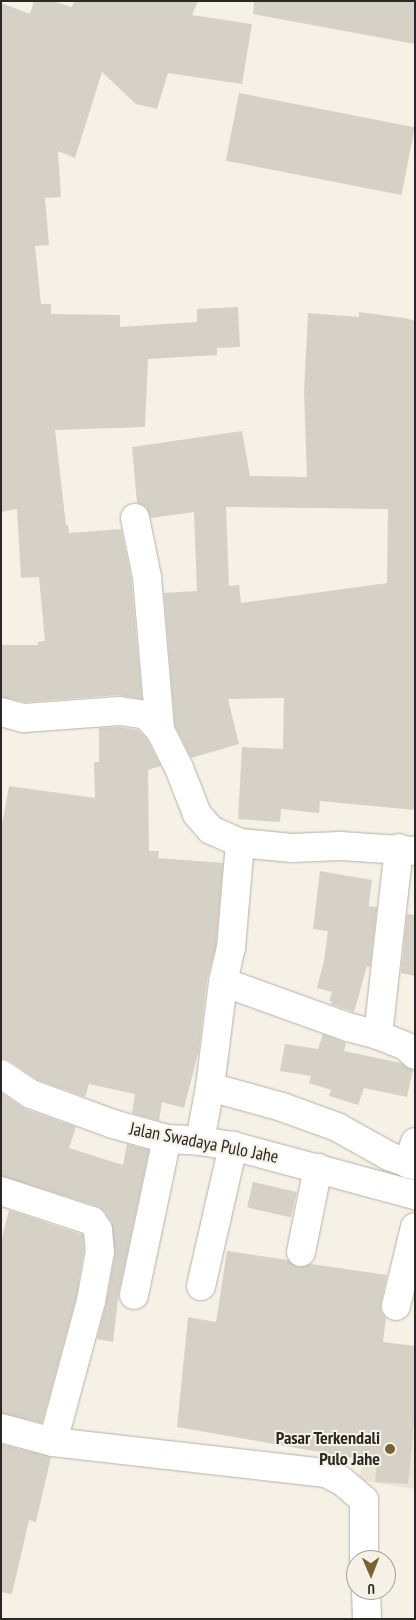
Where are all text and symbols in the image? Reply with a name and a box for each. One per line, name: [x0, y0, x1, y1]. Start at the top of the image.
street label: Jalan Swadaya Pulo Jahe: [128, 1118, 280, 1168]
place label: Pasar Terkendali Pulo Jahe: [275, 1428, 380, 1470]
marker: Pasar Terkendali Pulo Jahe: [384, 1443, 396, 1455]
north arrow: [346, 1550, 396, 1600]
text: U: [367, 1580, 375, 1598]

